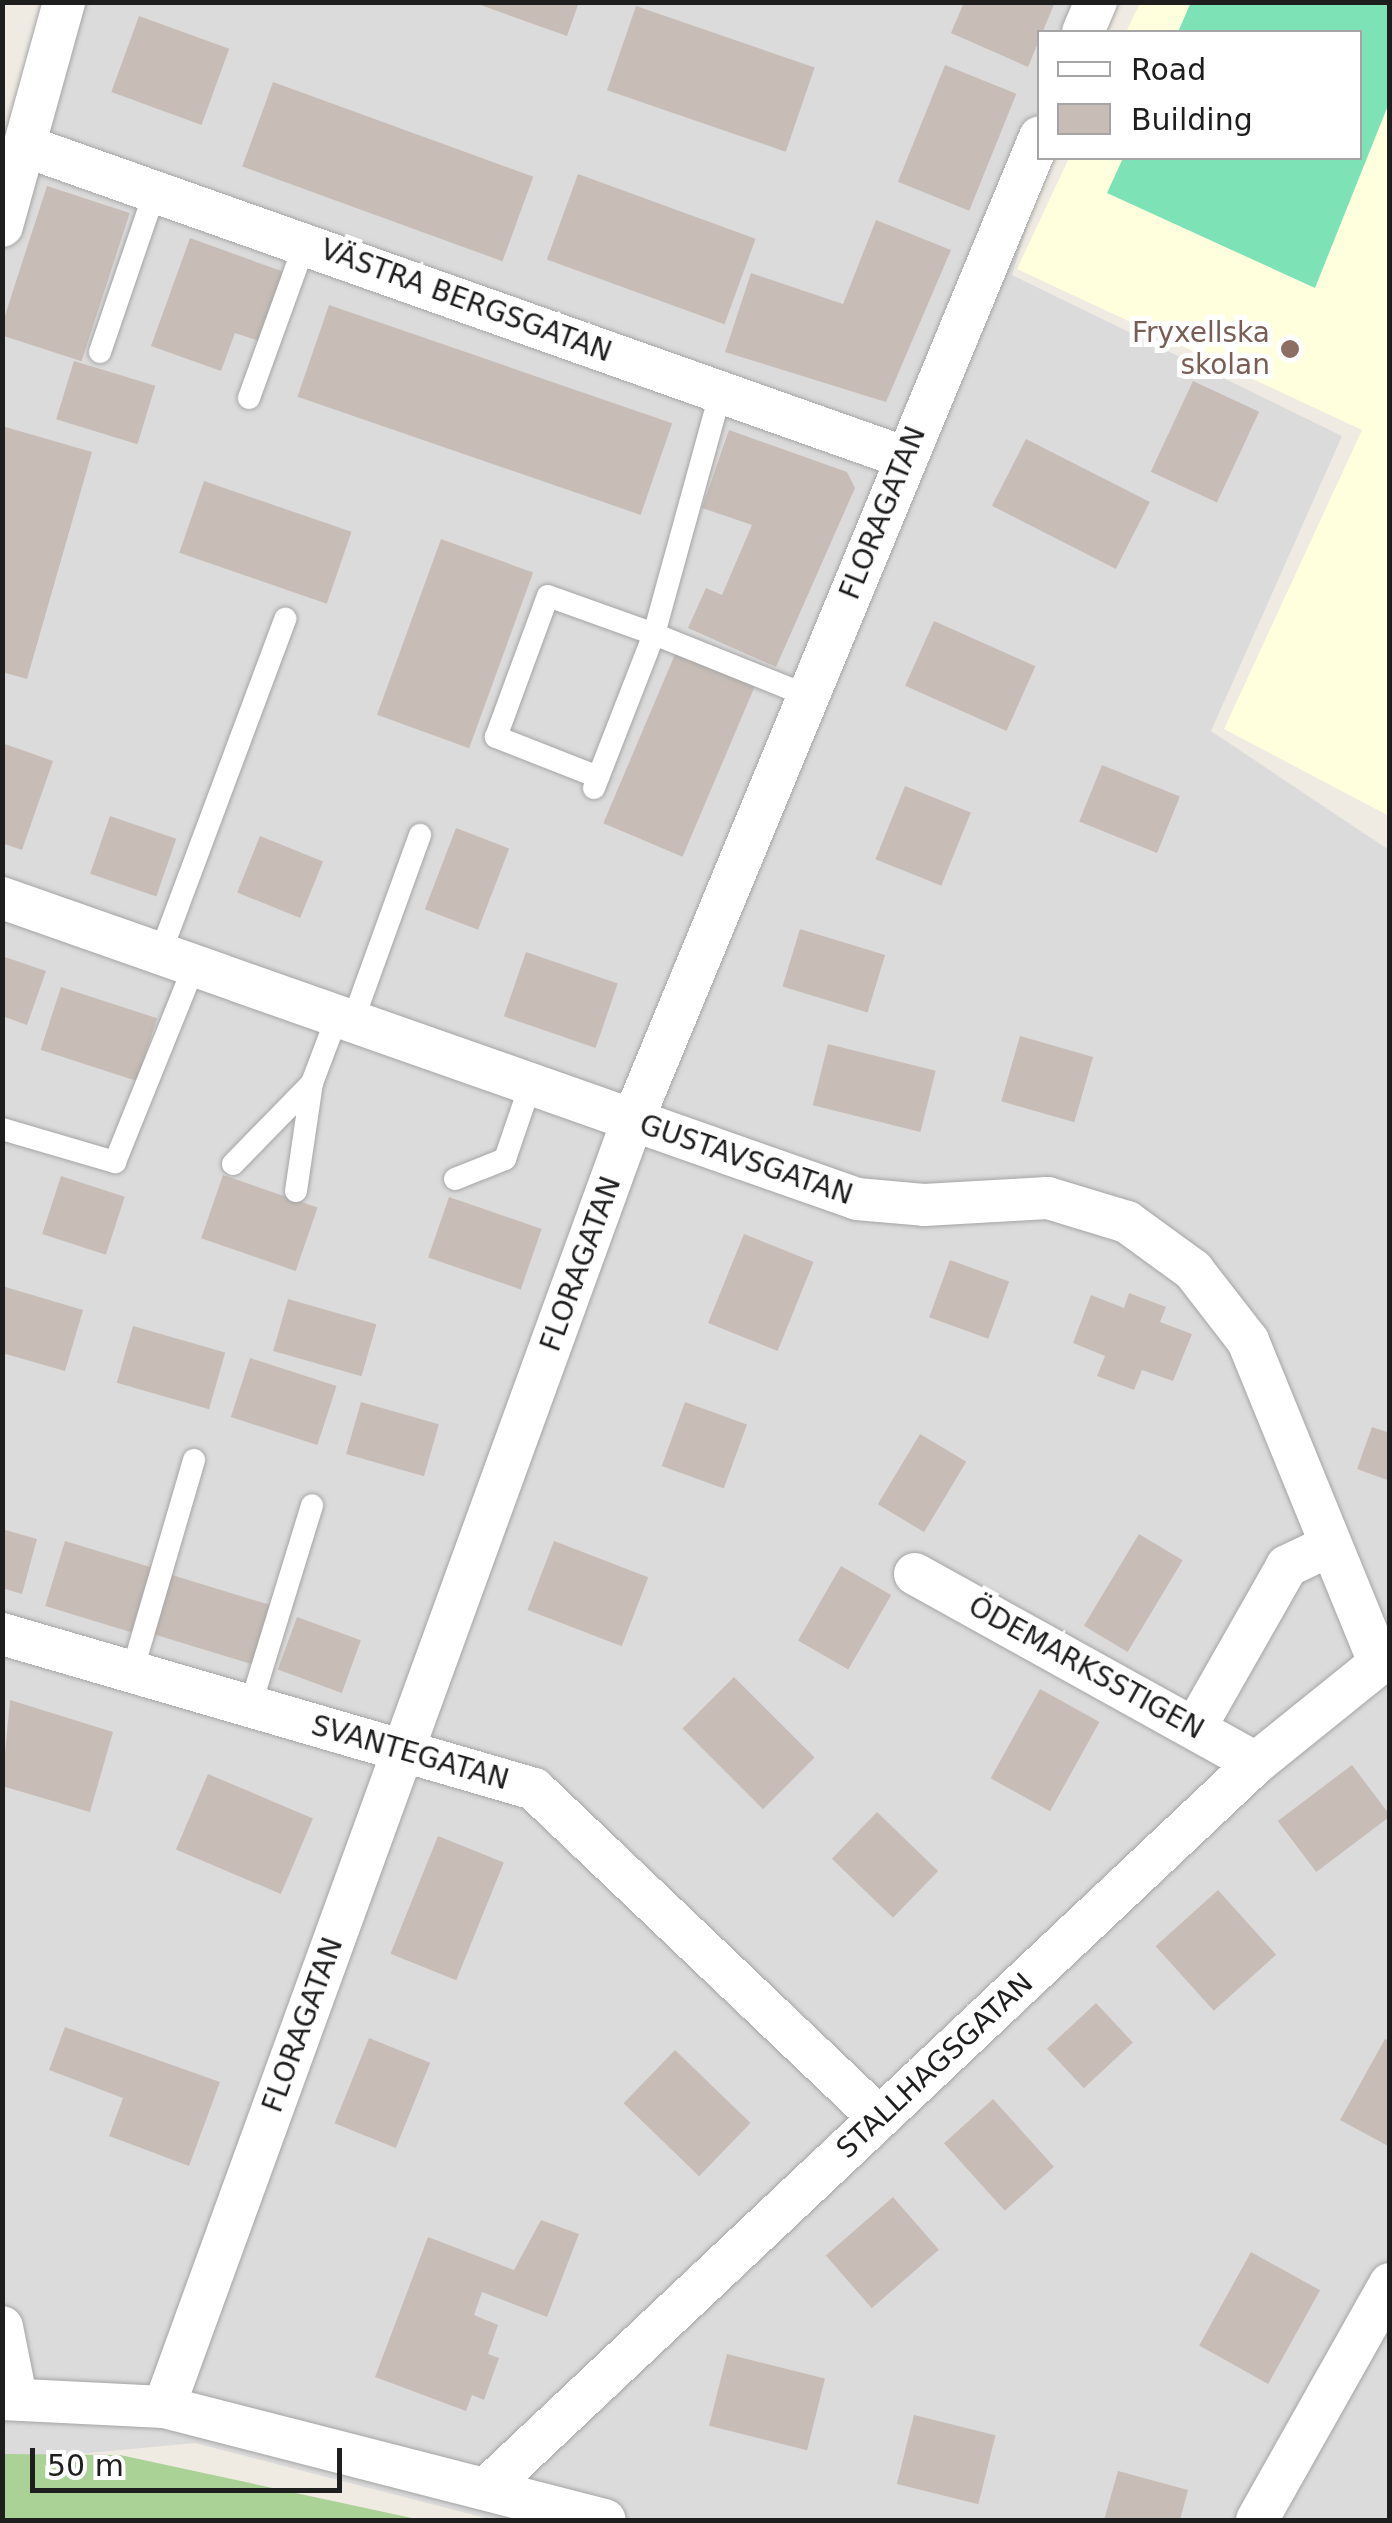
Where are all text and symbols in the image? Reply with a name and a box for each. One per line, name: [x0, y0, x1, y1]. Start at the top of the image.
legend: [1037, 30, 1362, 160]
text: Road: [1131, 52, 1206, 87]
text: Building: [1131, 102, 1253, 137]
street label: VÄSTRA BERGSGATAN: [316, 233, 616, 369]
place label: Fryxellska skolan: [1132, 316, 1270, 382]
marker: Fryxellska skolan: [1279, 338, 1301, 360]
street label: FLORAGATAN: [833, 422, 933, 604]
street label: GUSTAVSGATAN: [635, 1108, 857, 1212]
street label: FLORAGATAN: [534, 1172, 628, 1356]
street label: ÖDEMARKSSTIGEN: [963, 1589, 1209, 1747]
street label: SVANTEGATAN: [307, 1709, 513, 1797]
street label: FLORAGATAN: [256, 1933, 350, 2117]
street label: STALLHAGSGATAN: [830, 1966, 1040, 2166]
scale bar: [35, 2428, 348, 2490]
text: 50 m: [47, 2448, 124, 2483]

